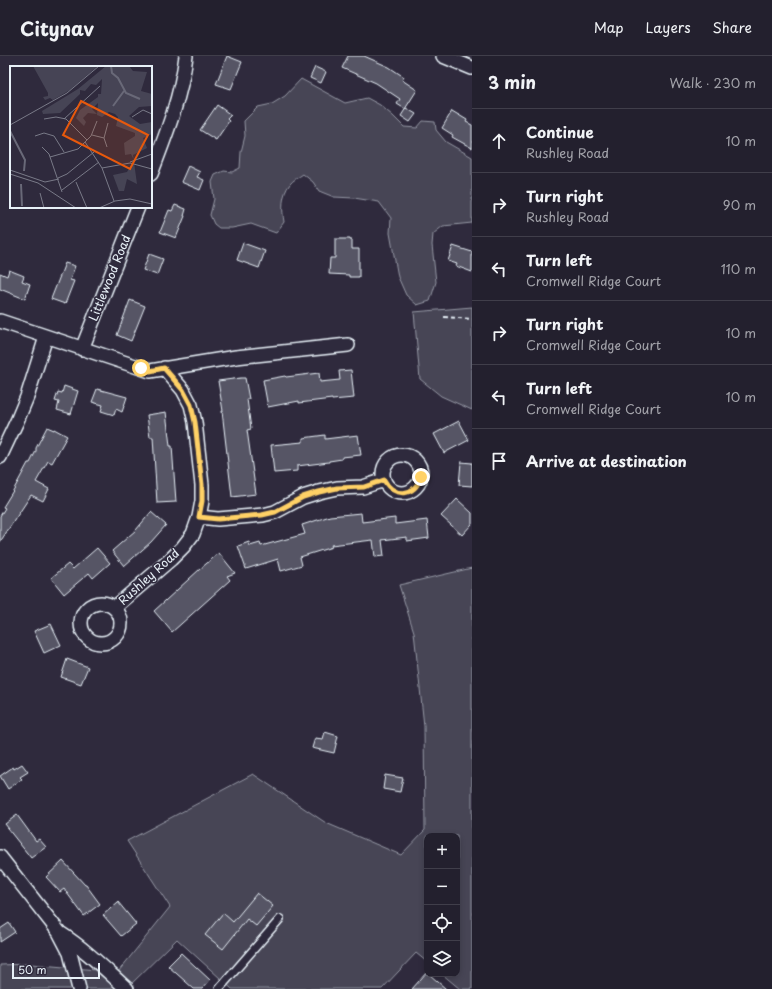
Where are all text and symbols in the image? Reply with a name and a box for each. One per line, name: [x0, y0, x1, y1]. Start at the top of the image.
text: Citynav: [20, 14, 94, 42]
text: Map: [594, 17, 624, 38]
text: Layers: [646, 17, 691, 38]
text: Share: [713, 17, 752, 38]
inset map: [10, 66, 152, 208]
text: 3 min: [488, 69, 536, 95]
text: Walk · 230 m: [669, 73, 756, 92]
text: Continue: [526, 120, 594, 143]
icon: ahead: [488, 130, 510, 152]
text: 10 m: [726, 131, 756, 150]
text: Rushley Road: [526, 143, 609, 162]
text: Turn right: [526, 184, 603, 207]
icon: right: [488, 194, 510, 216]
text: 90 m: [723, 195, 756, 214]
text: Rushley Road: [526, 207, 609, 226]
street label: Littlewood Road: [84, 232, 135, 323]
text: Turn left: [526, 248, 592, 271]
icon: left: [488, 258, 510, 280]
text: 110 m: [721, 259, 756, 278]
text: Cromwell Ridge Court: [526, 271, 661, 290]
text: Turn right: [526, 312, 603, 335]
icon: right: [488, 322, 510, 344]
text: 10 m: [726, 323, 756, 342]
text: Cromwell Ridge Court: [526, 335, 661, 354]
route start: [132, 359, 150, 377]
text: Turn left: [526, 376, 592, 399]
icon: left: [488, 386, 510, 408]
text: 10 m: [726, 387, 756, 406]
text: Cromwell Ridge Court: [526, 399, 661, 418]
text: Arrive at destination: [526, 449, 687, 472]
icon: arrive: [488, 450, 510, 472]
route end: [412, 468, 430, 486]
street label: Rushley Road: [114, 544, 183, 609]
map controls: [424, 833, 460, 977]
button: +: [424, 833, 460, 869]
button: −: [424, 869, 460, 905]
button: locate: [424, 905, 460, 941]
button: layers: [424, 941, 460, 977]
scale bar: [12, 961, 100, 980]
text: 50 m: [18, 961, 47, 978]

